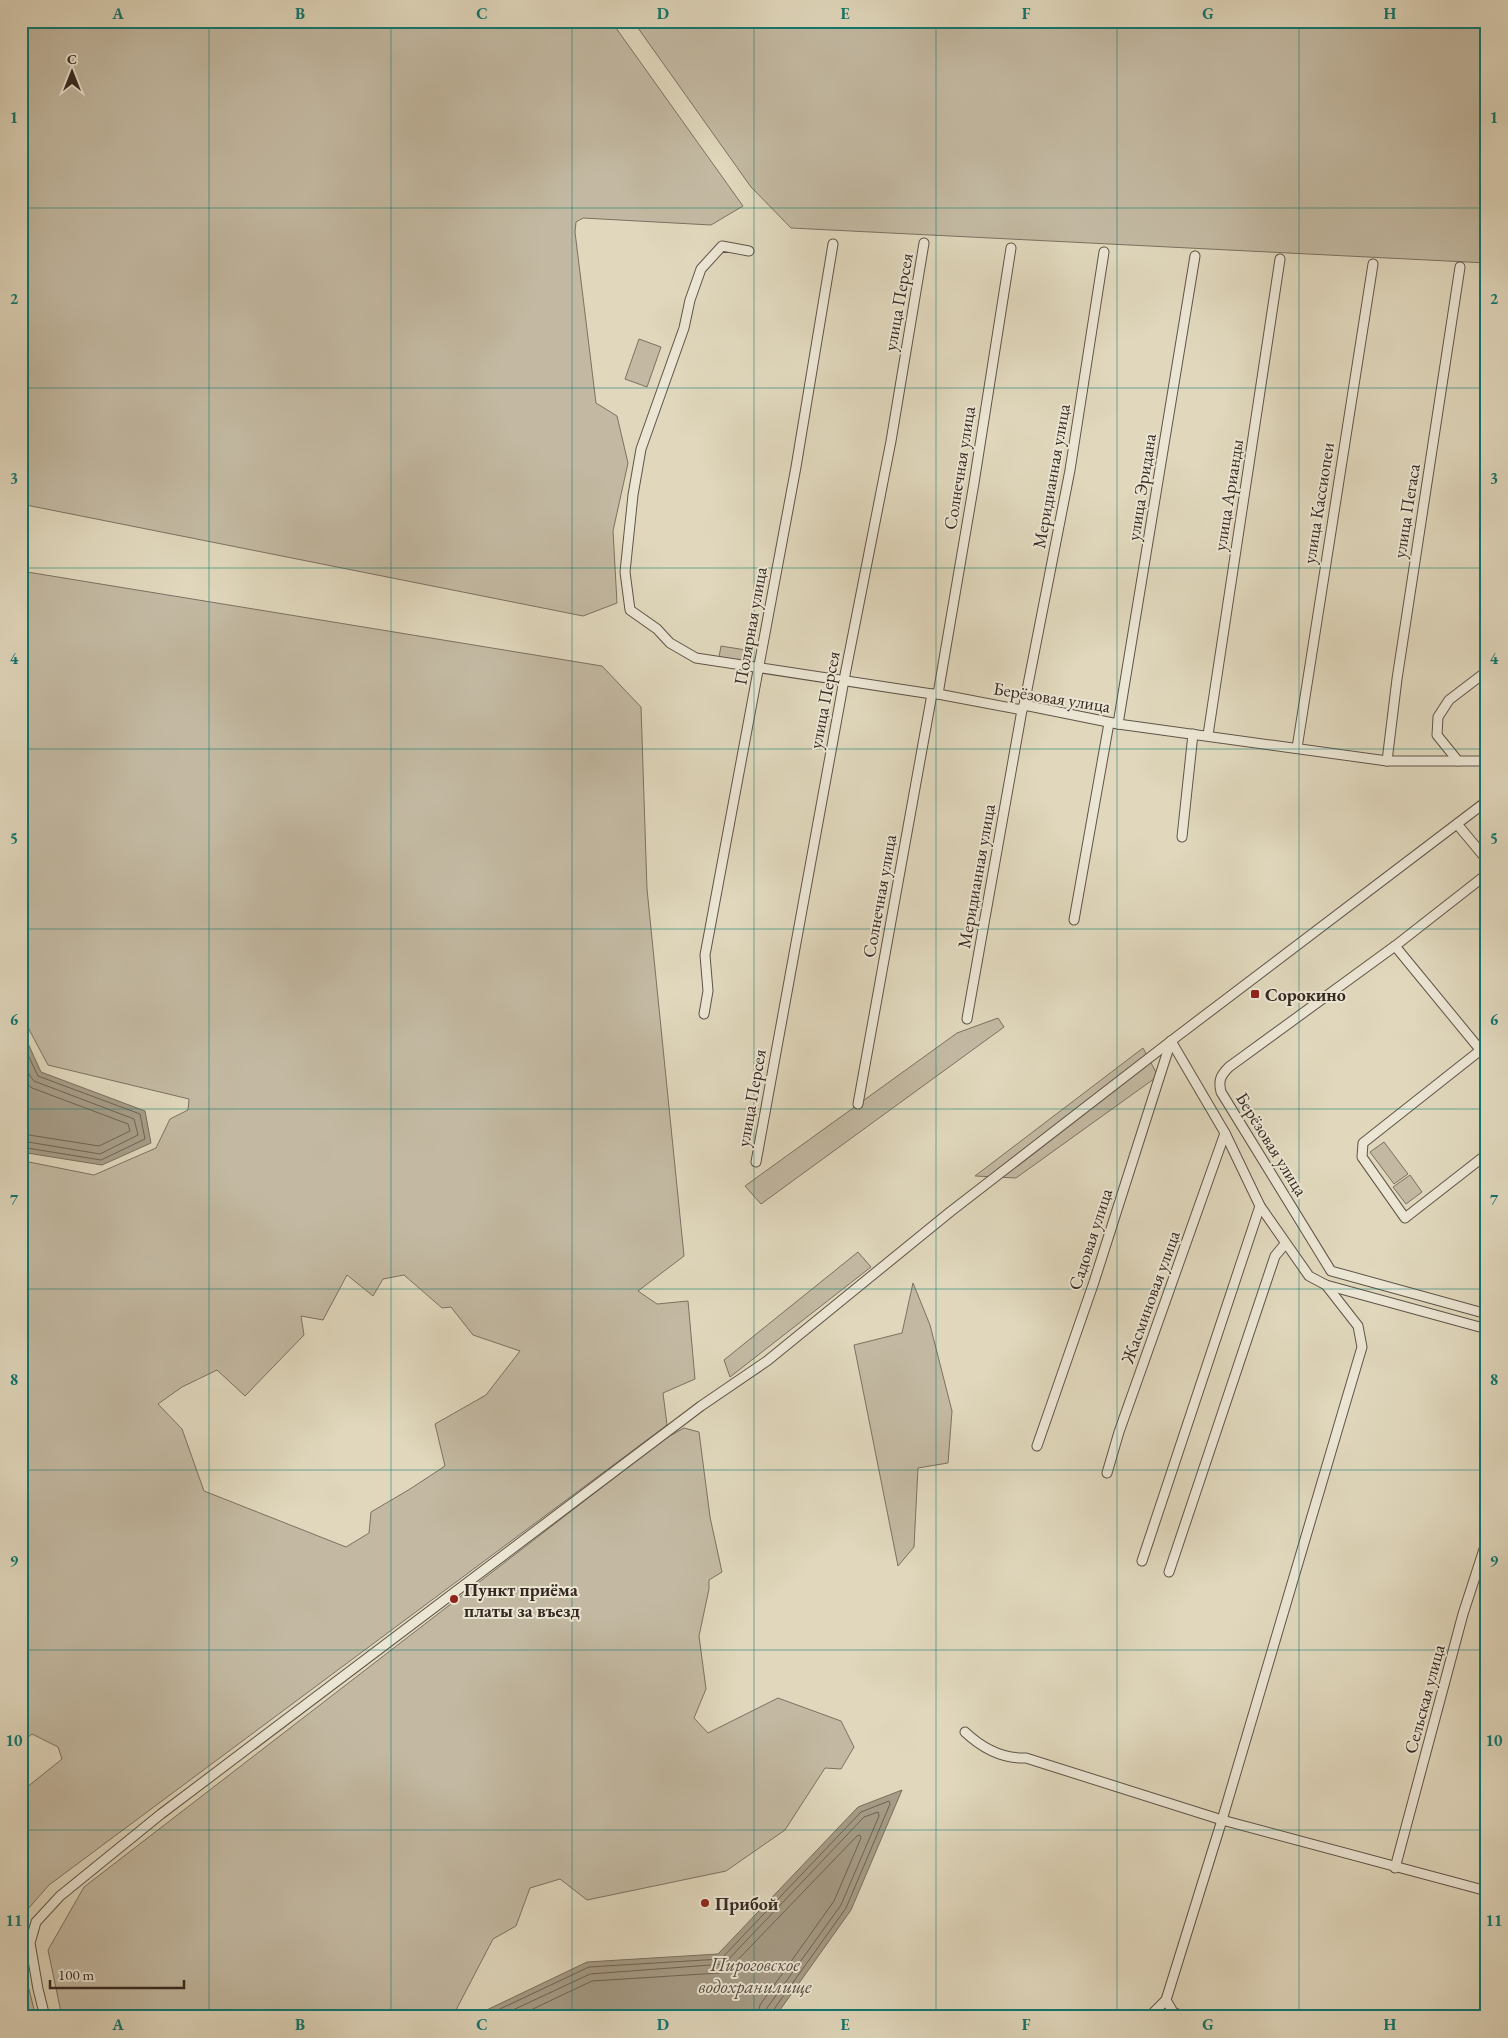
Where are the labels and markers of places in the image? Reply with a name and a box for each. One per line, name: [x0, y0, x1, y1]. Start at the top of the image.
place label: Сорокино: [1265, 983, 1346, 1006]
marker: Сорокино: [1249, 988, 1261, 1000]
place label: Пункт приёма платы за въезд: [464, 1578, 581, 1622]
marker: Пункт приёма платы за въезд: [448, 1593, 460, 1605]
place label: Прибой: [715, 1892, 779, 1915]
marker: Прибой: [699, 1897, 711, 1909]

